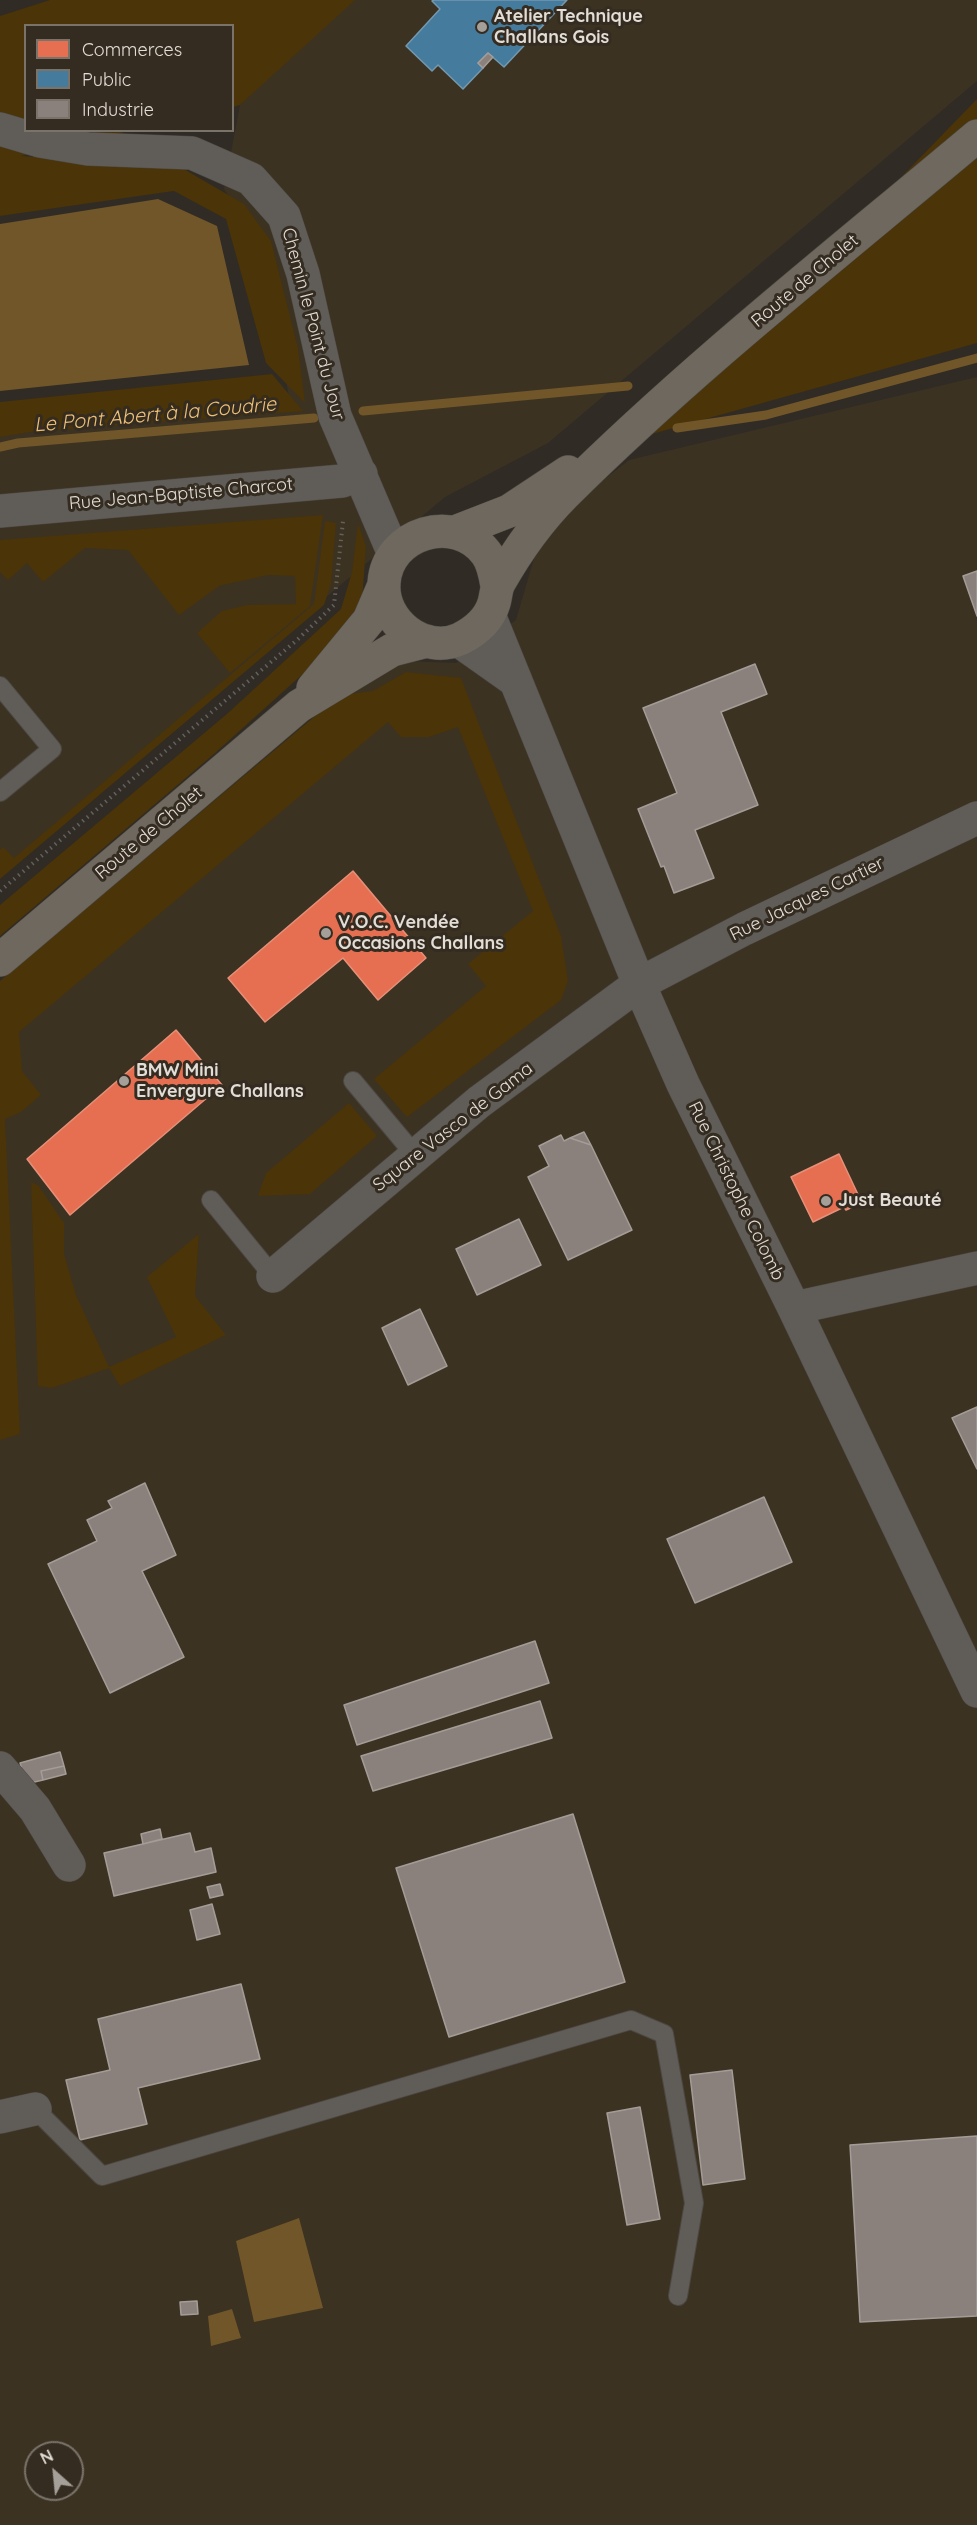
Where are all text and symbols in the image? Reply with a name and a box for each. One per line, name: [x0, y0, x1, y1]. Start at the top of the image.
place label: Atelier Technique Challans Gois: [494, 6, 643, 48]
marker: Atelier Technique Challans Gois: [475, 20, 489, 34]
legend: [24, 24, 234, 132]
text: Commerces: [82, 38, 182, 61]
text: Public: [82, 68, 131, 91]
text: Industrie: [82, 98, 154, 121]
street label: Chemin le Point du Jour: [277, 225, 349, 423]
street label: Route de Cholet: [747, 230, 863, 332]
water label: Le Pont Abert à la Coudrie: [33, 392, 277, 438]
street label: Rue Jean-Baptiste Charcot: [68, 473, 294, 515]
street label: Route de Cholet: [91, 782, 207, 884]
street label: Rue Jacques Cartier: [726, 852, 888, 946]
place label: V.O.C. Vendée Occasions Challans: [338, 912, 504, 954]
marker: V.O.C. Vendée Occasions Challans: [319, 926, 333, 940]
street label: Square Vasco de Gama: [369, 1058, 537, 1196]
place label: BMW Mini Envergure Challans: [136, 1060, 304, 1102]
marker: BMW Mini Envergure Challans: [117, 1074, 131, 1088]
street label: Rue Christophe Colomb: [683, 1098, 789, 1284]
place label: Just Beauté: [838, 1190, 942, 1212]
marker: Just Beauté: [819, 1194, 833, 1208]
north arrow: [24, 2441, 84, 2501]
text: N: [37, 2445, 57, 2468]

